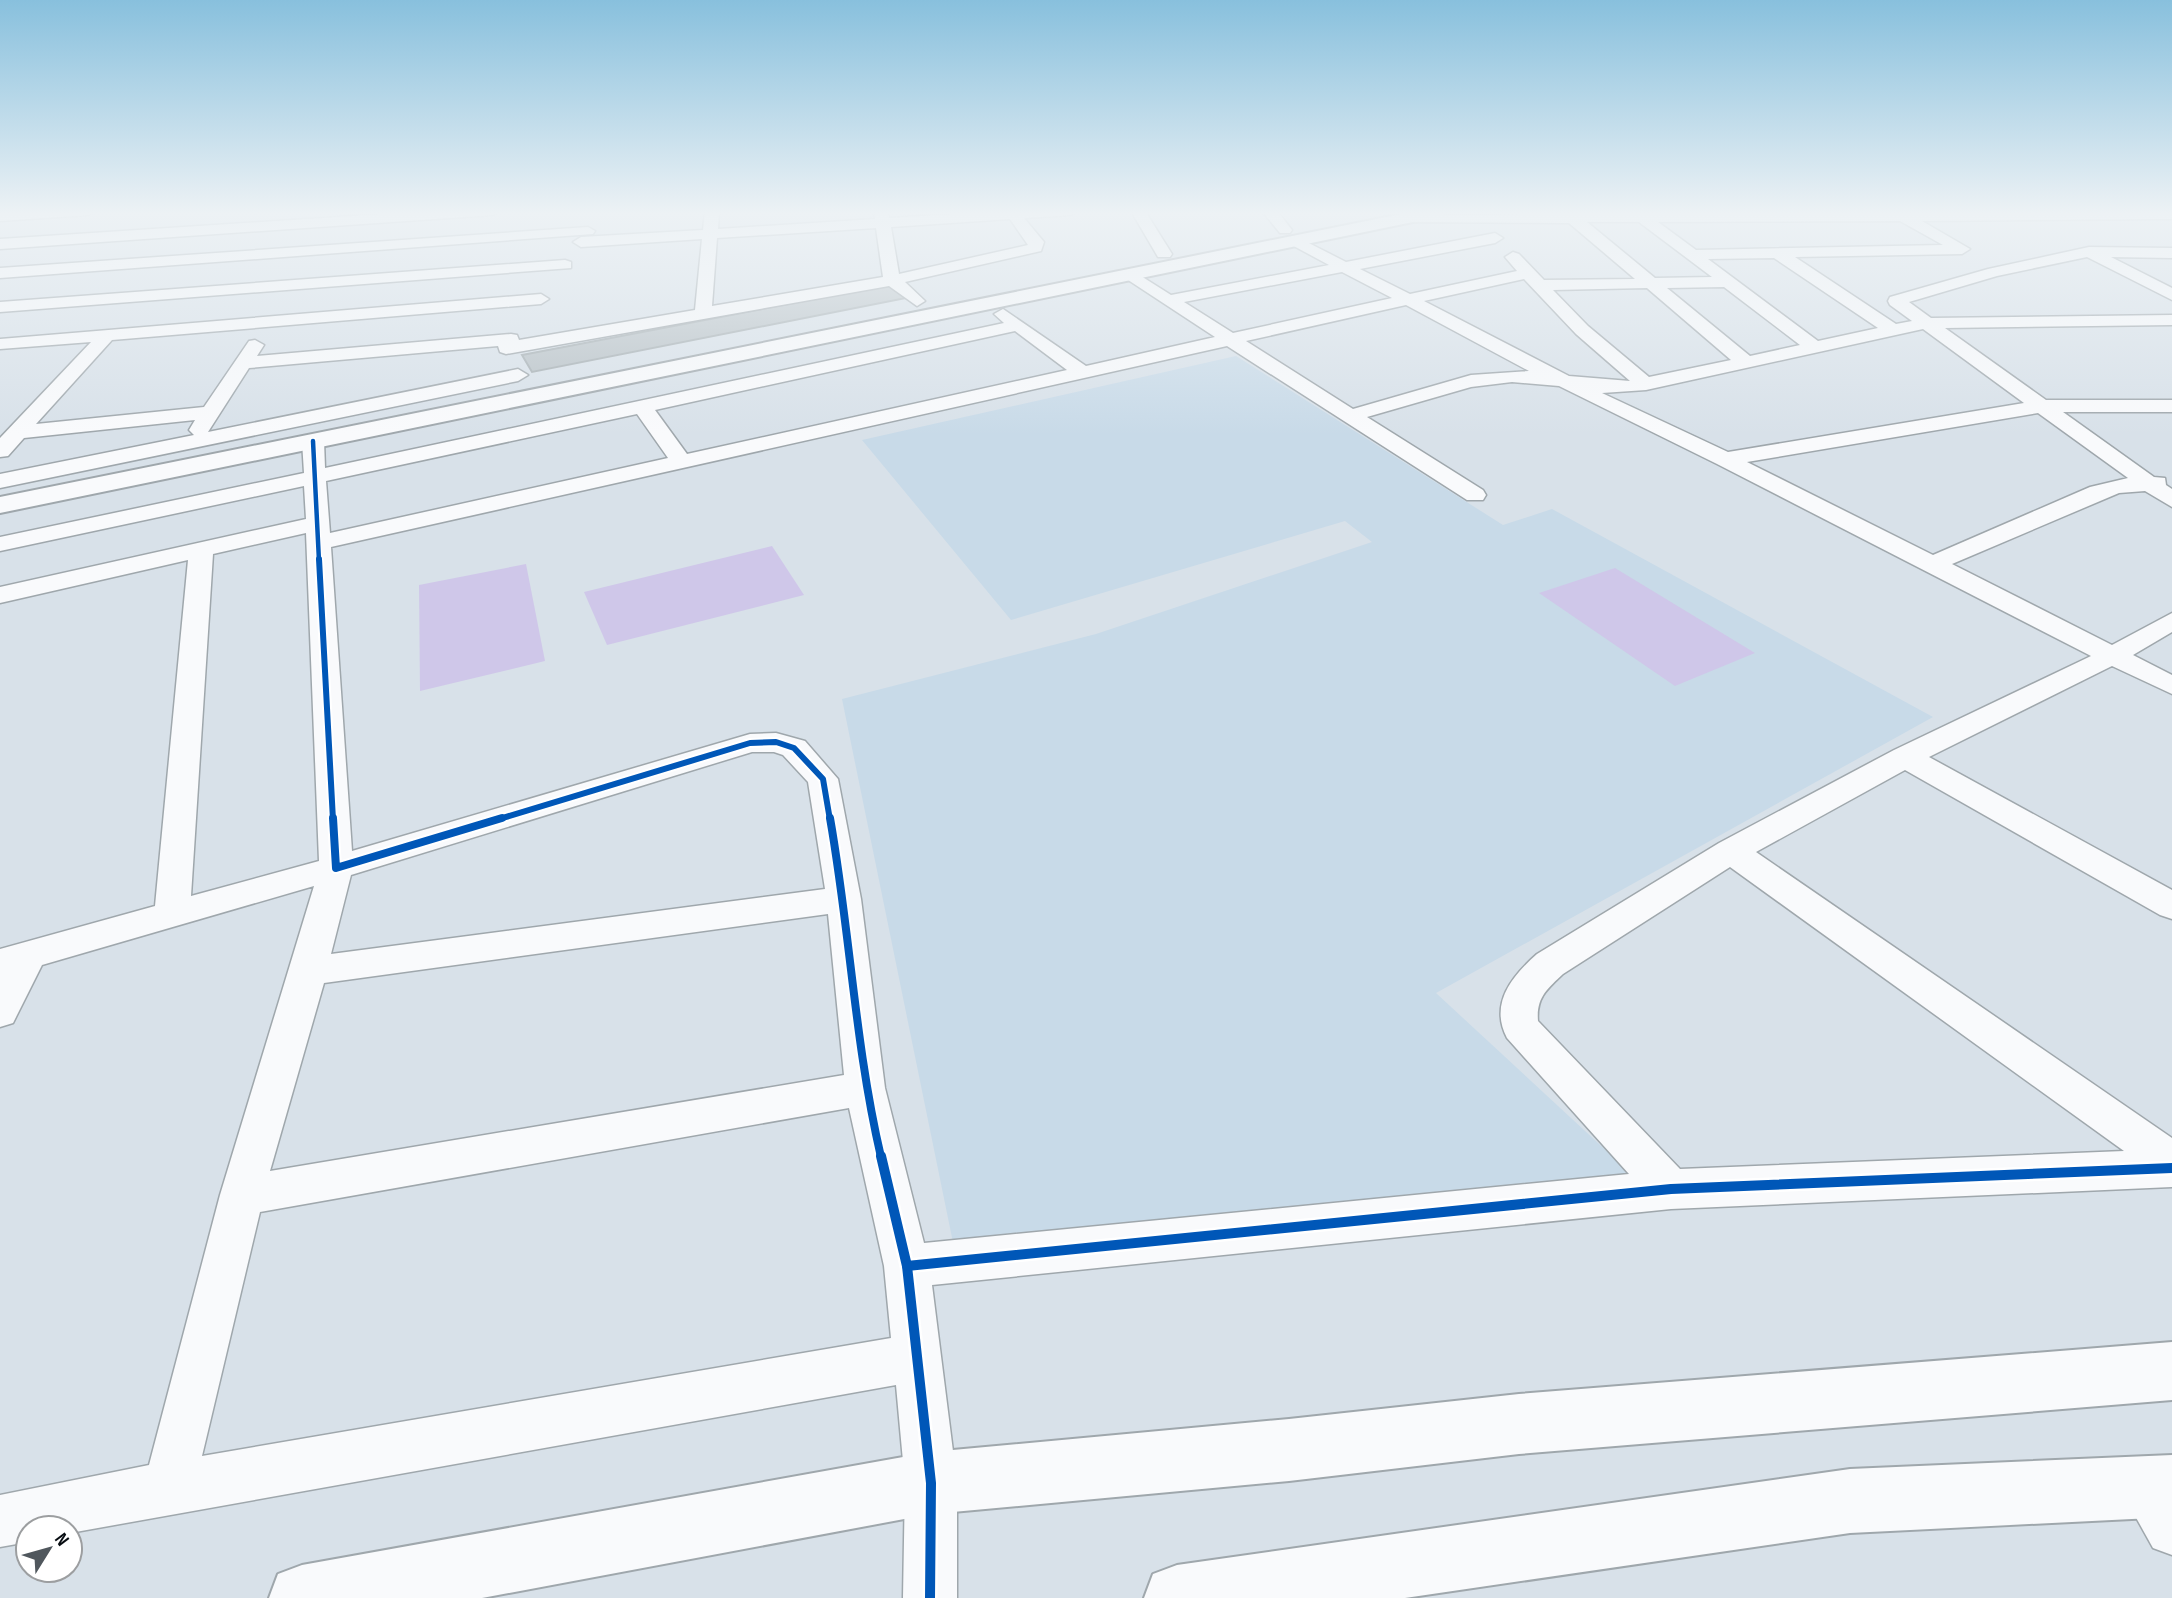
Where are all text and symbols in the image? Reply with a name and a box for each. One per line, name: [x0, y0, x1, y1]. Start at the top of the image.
north arrow: [14, 1514, 84, 1584]
text: N: [49, 1529, 74, 1551]

